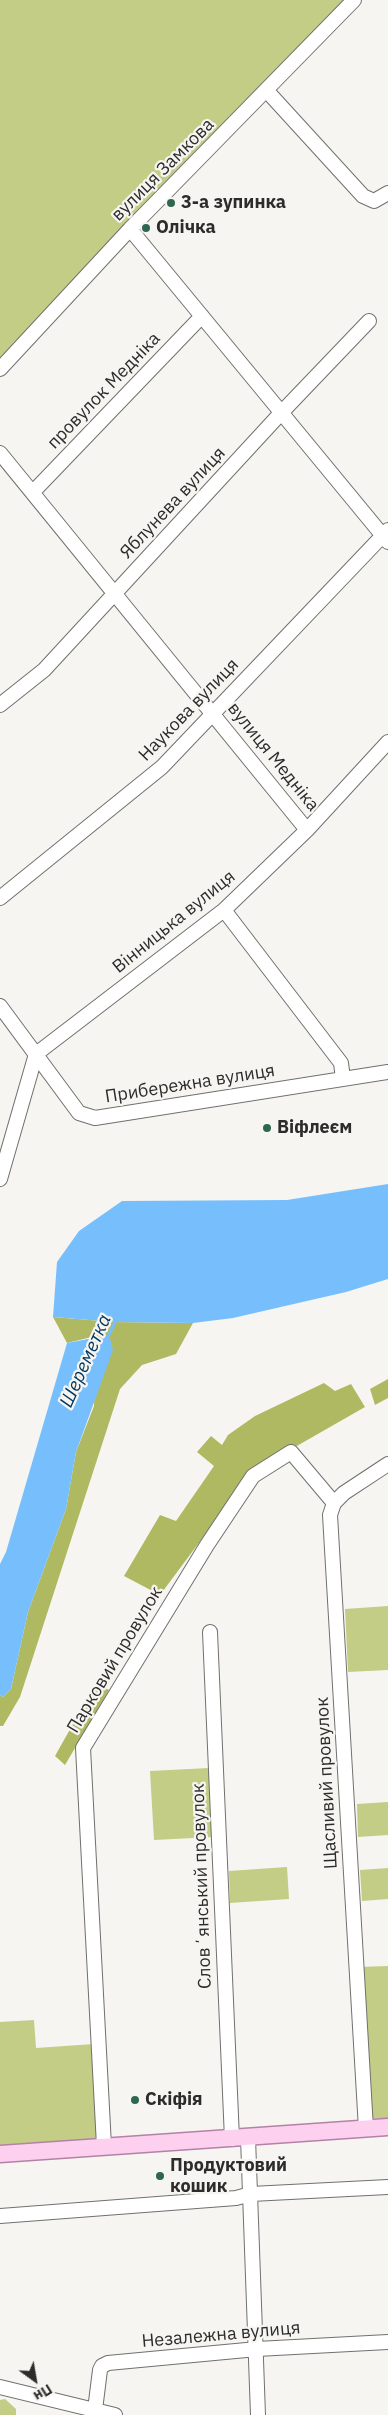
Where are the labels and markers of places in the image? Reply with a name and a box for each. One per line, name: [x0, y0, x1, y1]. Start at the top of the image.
place label: 3-а зупинка: [181, 192, 286, 214]
marker: 3-а зупинка: [165, 197, 177, 209]
place label: Олічка: [156, 217, 216, 239]
marker: Олічка: [140, 222, 152, 234]
place label: Віфлеєм: [277, 1117, 352, 1139]
marker: Віфлеєм: [261, 1122, 273, 1134]
place label: Скіфія: [145, 2089, 203, 2111]
marker: Скіфія: [129, 2094, 141, 2106]
place label: Продуктовий кошик: [170, 2155, 287, 2198]
marker: Продуктовий кошик: [154, 2170, 166, 2182]

